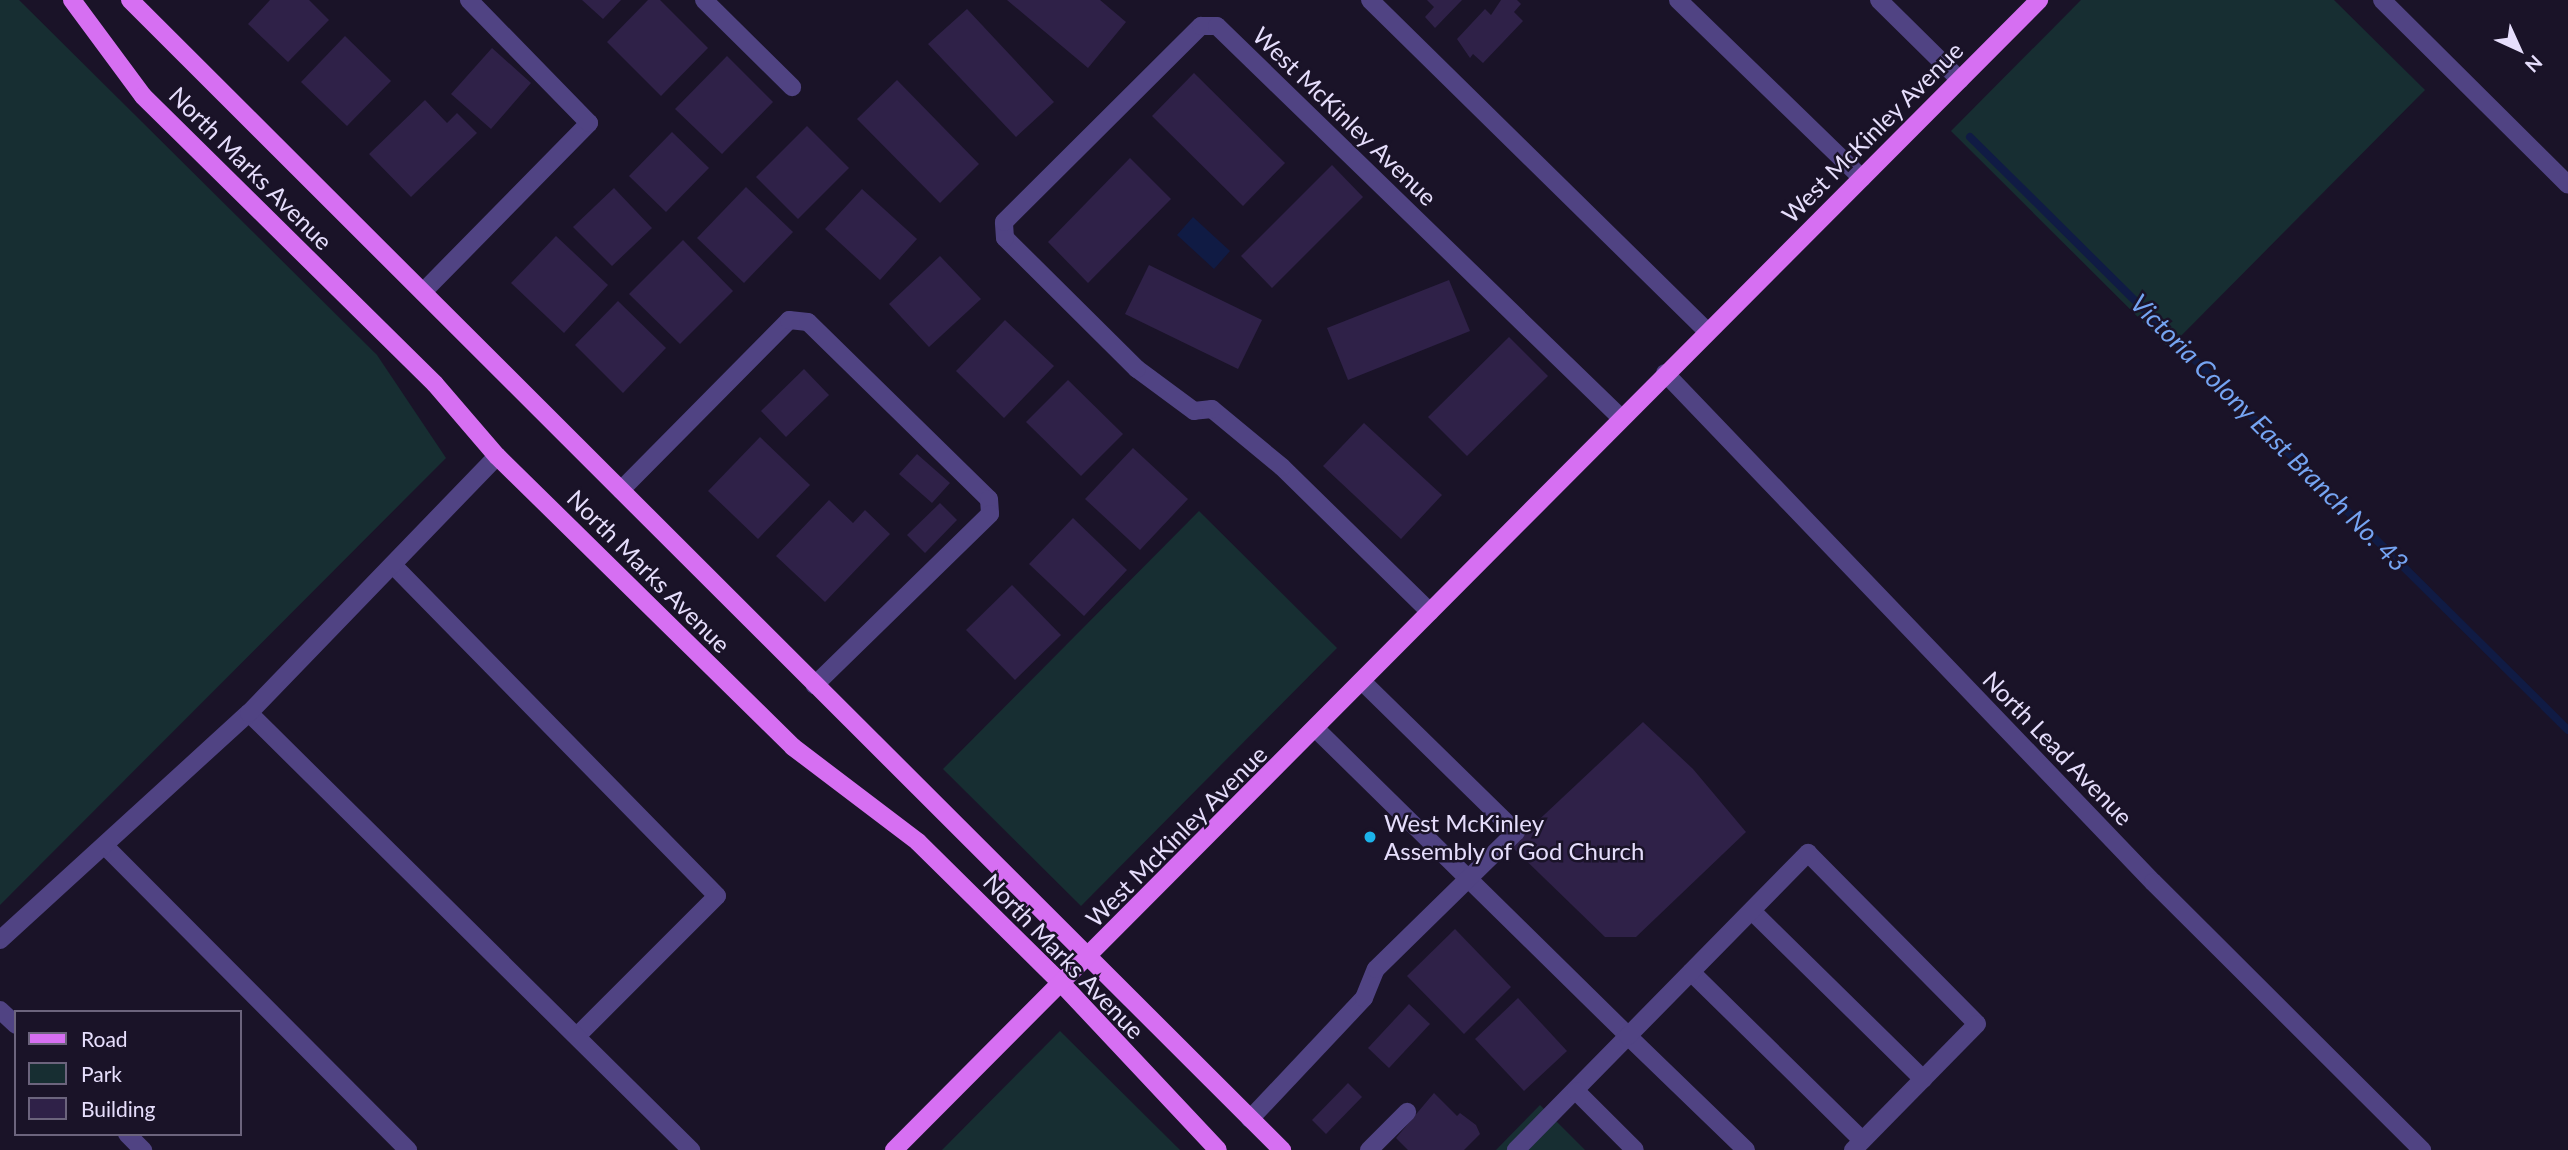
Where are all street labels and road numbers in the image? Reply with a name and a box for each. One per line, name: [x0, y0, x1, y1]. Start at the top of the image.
street label: West McKinley Avenue: [1247, 20, 1443, 212]
street label: West McKinley Avenue: [1775, 35, 1969, 229]
street label: North Marks Avenue: [163, 80, 339, 256]
street label: North Marks Avenue: [561, 483, 737, 659]
street label: North Lead Avenue: [1977, 665, 2139, 831]
street label: West McKinley Avenue: [1079, 739, 1273, 933]
street label: North Marks Avenue: [978, 867, 1150, 1045]

